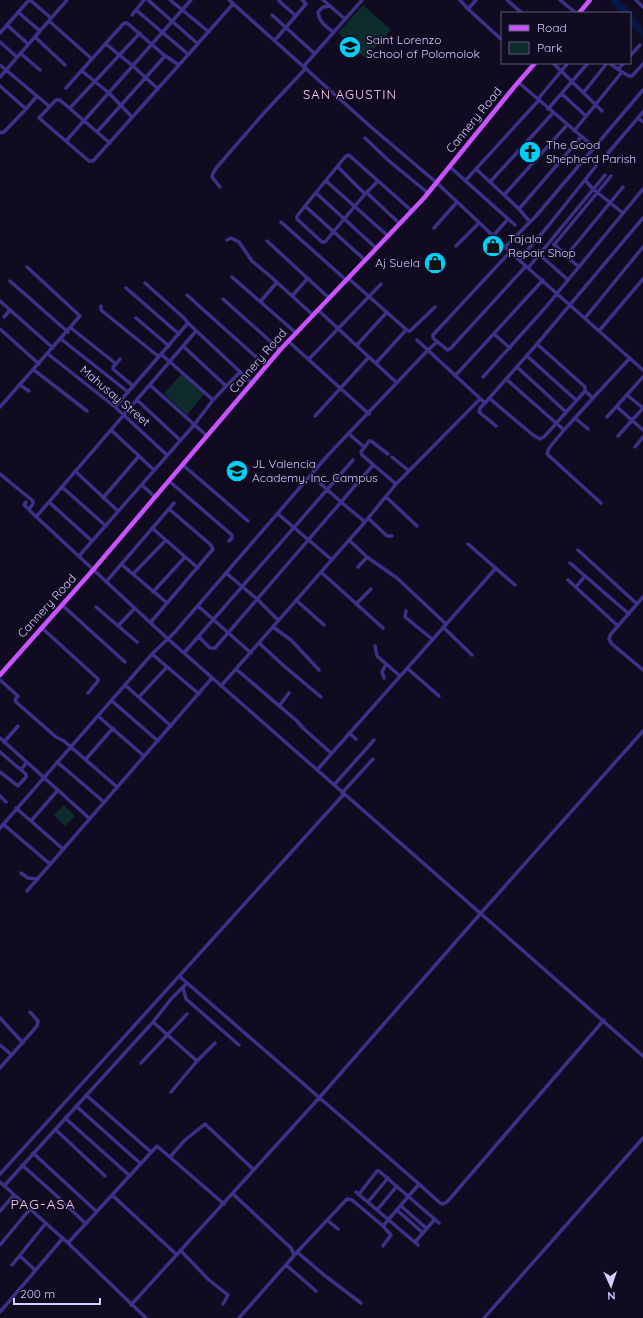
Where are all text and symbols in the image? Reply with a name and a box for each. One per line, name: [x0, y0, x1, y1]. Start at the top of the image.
legend: [501, 12, 631, 64]
text: Road: [537, 20, 567, 35]
place label: Saint Lorenzo School of Polomolok: [366, 32, 480, 61]
school or university icon: Saint Lorenzo School of Polomolok: [337, 34, 363, 60]
text: Park: [537, 40, 562, 55]
street label: Cannery Road: [443, 84, 505, 156]
district label: SAN AGUSTIN: [303, 86, 397, 102]
place label: The Good Shepherd Parish: [546, 137, 636, 166]
church icon: The Good Shepherd Parish: [517, 139, 543, 165]
place label: Tajala Repair Shop: [508, 231, 576, 260]
shop icon: Tajala Repair Shop: [480, 233, 506, 259]
shop icon: Aj Suela: [422, 250, 448, 276]
place label: Aj Suela: [375, 255, 420, 270]
street label: Cannery Road: [226, 325, 290, 396]
street label: Mahusay Street: [77, 362, 153, 429]
place label: JL Valencia Academy, Inc. Campus: [252, 456, 378, 485]
school or university icon: JL Valencia Academy, Inc. Campus: [224, 458, 250, 484]
street label: Cannery Road: [14, 571, 79, 641]
district label: PAG-ASA: [11, 1195, 75, 1213]
north arrow: [591, 1266, 631, 1306]
scale bar: [14, 1280, 100, 1306]
text: 200 m: [20, 1286, 55, 1301]
text: N: [607, 1289, 616, 1303]

